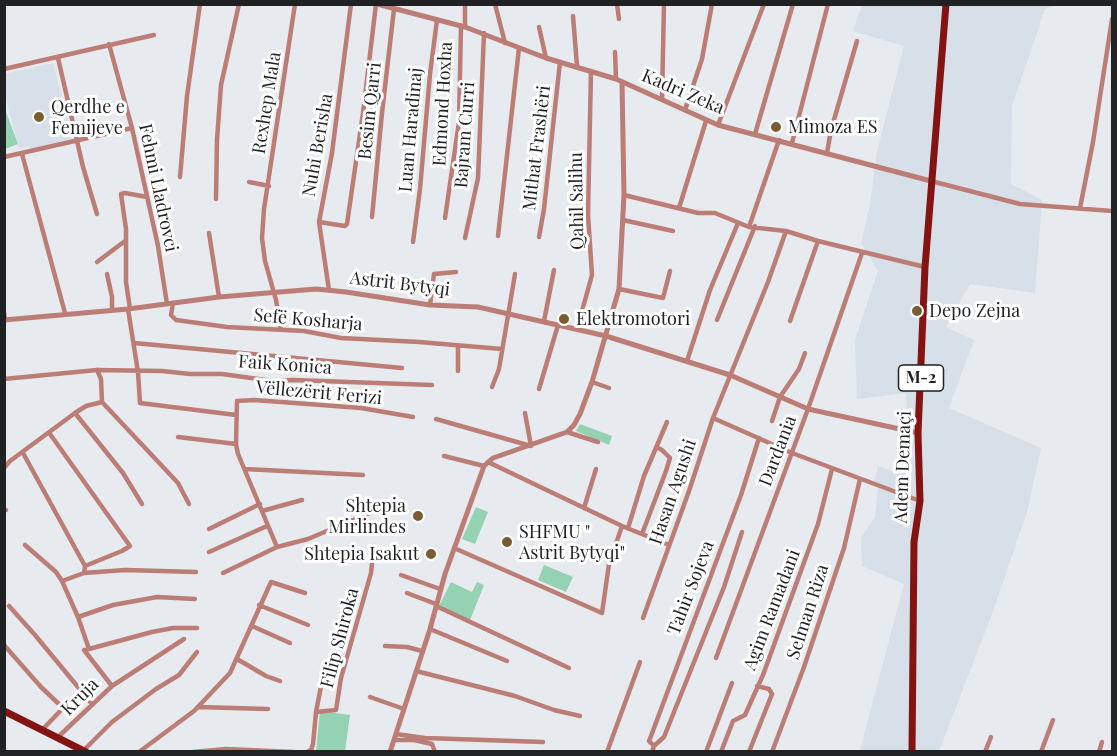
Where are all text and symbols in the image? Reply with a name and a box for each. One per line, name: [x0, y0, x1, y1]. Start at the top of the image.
street label: Edmond Hoxha: [429, 41, 457, 167]
street label: Rexhep Mala: [248, 50, 286, 156]
street label: Besim Qarri: [354, 61, 386, 161]
street label: Kadri Zeka: [639, 65, 727, 119]
street label: Luan Haradinaj: [395, 67, 427, 193]
street label: Bajram Curri: [451, 81, 479, 189]
street label: Mithat Frashëri: [519, 84, 555, 212]
street label: Nuhi Berisha: [298, 92, 338, 198]
place label: Qerdhe e Femijeve: [51, 96, 125, 138]
marker: Qerdhe e Femijeve: [32, 110, 46, 124]
place label: Mimoza ES: [788, 116, 877, 138]
marker: Mimoza ES: [769, 120, 783, 134]
street label: Fehmi Lladrovci: [134, 122, 182, 254]
street label: Qahil Salihu: [565, 152, 589, 250]
street label: Astrit Bytyqi: [349, 267, 451, 301]
place label: Depo Zejna: [929, 300, 1020, 322]
street label: Sefë Kosharja: [253, 304, 363, 336]
marker: Depo Zejna: [910, 304, 924, 318]
place label: Elektromotori: [576, 308, 690, 330]
marker: Elektromotori: [557, 312, 571, 326]
street label: Faik Konica: [237, 351, 333, 379]
road number: M-2: [898, 365, 944, 391]
street label: Vëllezërit Ferizi: [255, 377, 383, 409]
street label: Adem Demaçi: [890, 410, 916, 524]
street label: Dardania: [755, 413, 801, 489]
street label: Hasan Agushi: [645, 437, 701, 547]
place label: Shtepia Mirlindes: [329, 495, 406, 538]
marker: Shtepia Mirlindes: [411, 509, 425, 523]
place label: SHFMU " Astrit Bytyqi": [519, 521, 625, 564]
marker: SHFMU " Astrit Bytyqi": [500, 535, 514, 549]
street label: Tahir Sojeva: [663, 538, 719, 638]
place label: Shtepia Isakut: [304, 543, 419, 565]
marker: Shtepia Isakut: [424, 547, 438, 561]
street label: Agim Ramadani: [739, 547, 805, 673]
street label: Selman Riza: [782, 562, 834, 662]
street label: Filip Shiroka: [316, 586, 364, 690]
street label: Kruja: [57, 674, 103, 720]

